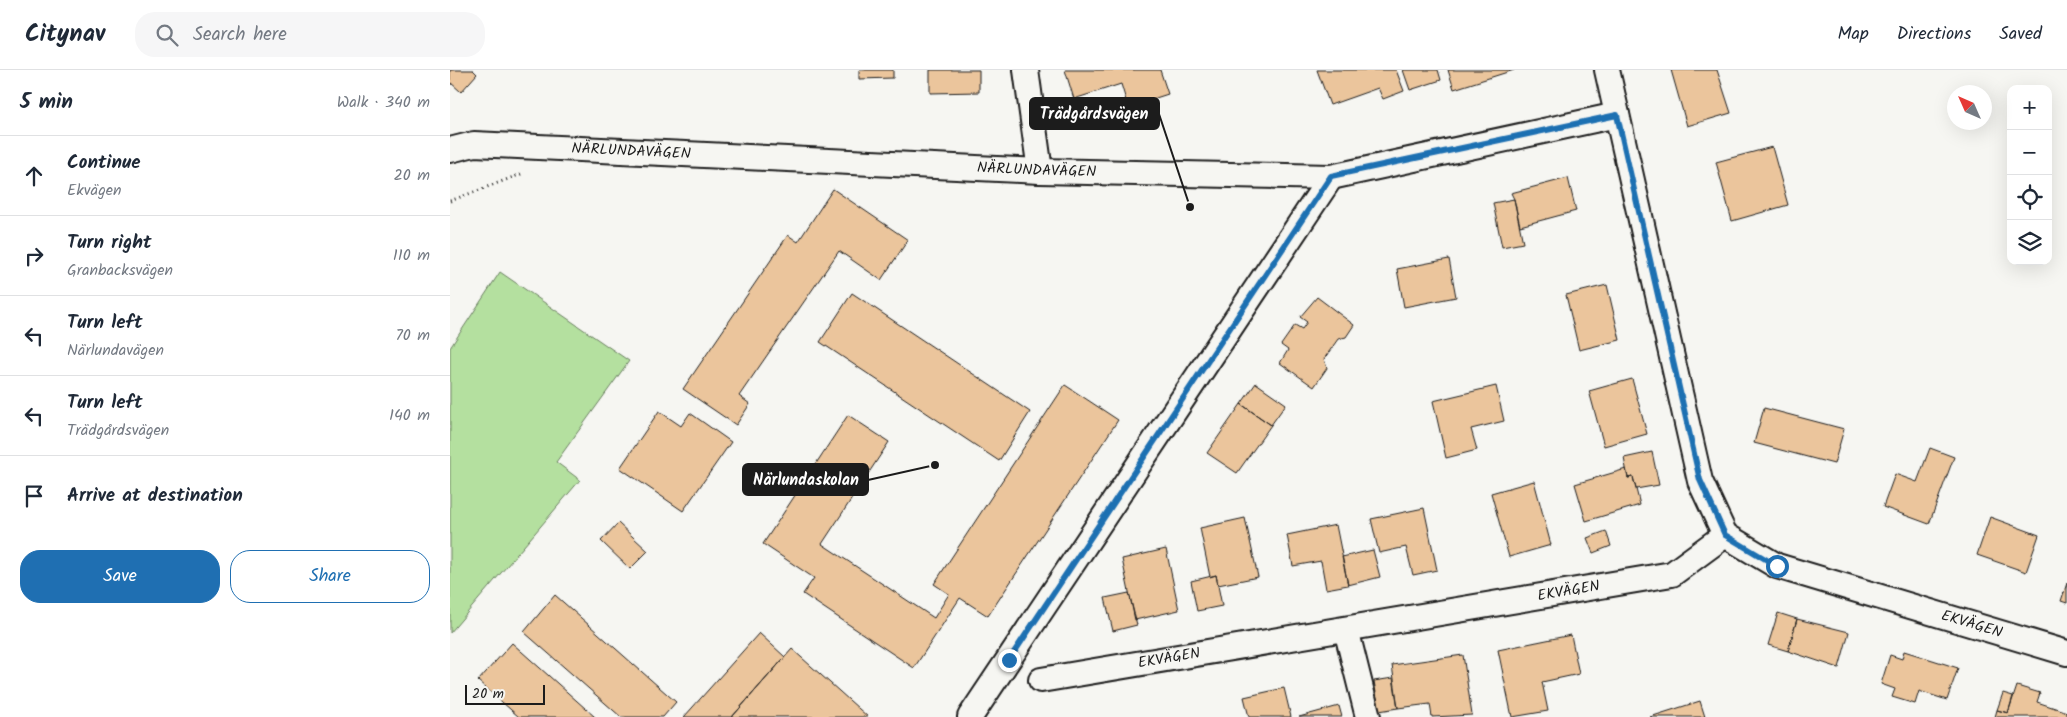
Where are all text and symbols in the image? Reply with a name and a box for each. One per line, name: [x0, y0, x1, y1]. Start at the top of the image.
search box: [135, 12, 485, 57]
text: Citynav: [25, 15, 105, 54]
text: Search here: [193, 20, 287, 50]
text: Map: [1837, 20, 1869, 49]
text: Directions: [1897, 20, 1971, 49]
text: Saved: [1999, 20, 2042, 49]
icon: search: [153, 21, 181, 49]
north arrow: [1947, 85, 1992, 130]
map controls: [2007, 85, 2052, 265]
button: +: [2007, 85, 2052, 130]
text: 5 min: [20, 86, 73, 119]
text: Walk · 340 m: [337, 90, 430, 115]
callout: Trädgårdsvägen: [1030, 98, 1159, 129]
text: Trädgårdsvägen: [1040, 102, 1148, 127]
button: −: [2007, 130, 2052, 175]
street label: NÄRLUNDAVÄGEN: [571, 137, 691, 166]
text: Continue: [67, 148, 140, 178]
street label: NÄRLUNDAVÄGEN: [976, 156, 1097, 184]
icon: ahead: [20, 162, 48, 190]
text: 20 m: [394, 163, 430, 188]
button: locate: [2007, 175, 2052, 220]
text: Ekvägen: [67, 178, 122, 203]
button: layers: [2007, 220, 2052, 265]
text: Turn right: [67, 228, 152, 258]
icon: right: [20, 242, 48, 270]
text: 110 m: [393, 243, 430, 268]
text: Granbacksvägen: [67, 258, 173, 283]
text: Turn left: [67, 308, 142, 338]
icon: left: [20, 322, 48, 350]
text: 70 m: [395, 323, 430, 348]
text: Närlundavägen: [67, 338, 164, 363]
text: Turn left: [67, 388, 142, 418]
icon: left: [20, 402, 48, 430]
text: 140 m: [389, 403, 430, 428]
text: Trädgårdsvägen: [67, 418, 169, 443]
callout: Närlundaskolan: [743, 464, 868, 495]
text: Närlundaskolan: [753, 468, 859, 493]
text: Arrive at destination: [67, 481, 243, 511]
icon: arrive: [20, 482, 48, 510]
button: Save: [20, 550, 220, 603]
button: Share: [230, 550, 430, 603]
route start: [1766, 555, 1789, 578]
street label: EKVÄGEN: [1536, 574, 1602, 608]
street label: EKVÄGEN: [1938, 604, 2005, 645]
street label: EKVÄGEN: [1136, 641, 1202, 676]
route end: [998, 649, 1021, 672]
scale bar: [465, 682, 545, 705]
text: 20 m: [472, 683, 504, 705]

